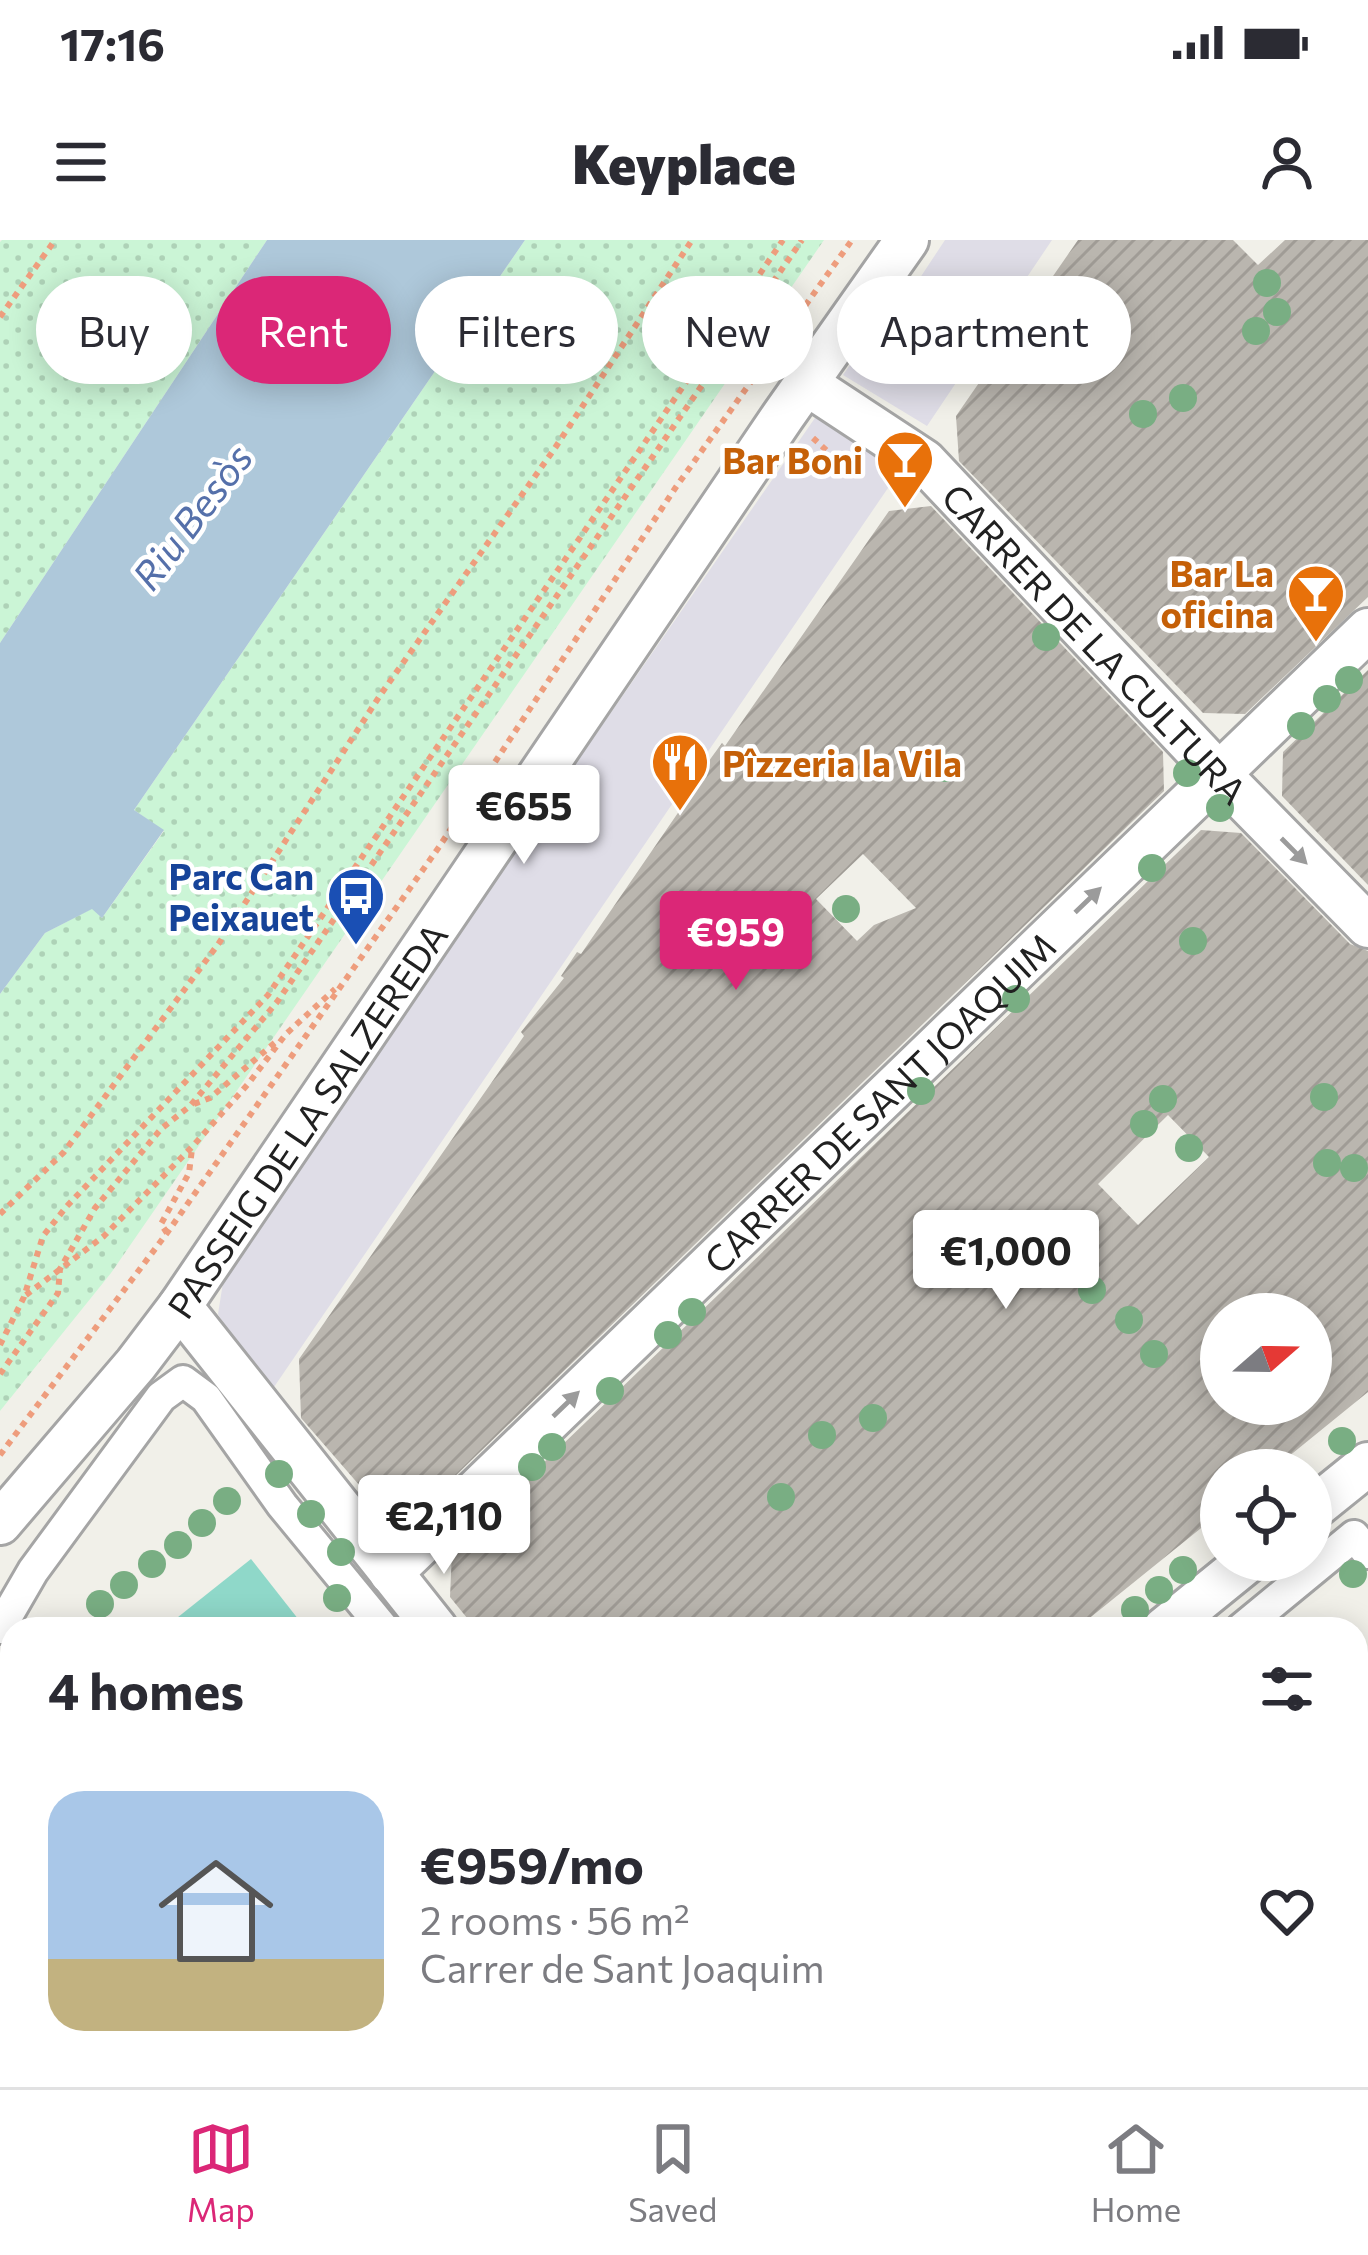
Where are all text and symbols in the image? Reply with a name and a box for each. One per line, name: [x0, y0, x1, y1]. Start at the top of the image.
text: 17:16: [60, 15, 165, 70]
icon: menu: [48, 129, 114, 195]
text: Keyplace: [572, 129, 796, 195]
icon: person: [1254, 129, 1320, 195]
chip: Buy: [36, 276, 192, 384]
chip: Rent: [216, 276, 391, 384]
chip: Filters: [415, 276, 618, 384]
chip: New: [642, 276, 813, 384]
chip: Apartment: [837, 276, 1131, 384]
bar icon: Bar Boni: [874, 428, 936, 510]
water label: Riu Besòs: [121, 434, 261, 598]
place label: Bar Boni: [722, 437, 863, 481]
street label: CARRER DE LA CULTURA: [934, 474, 1257, 812]
place label: Bar La oficina: [1161, 550, 1274, 635]
bar icon: Bar La oficina: [1285, 562, 1347, 644]
restaurant icon: Pîzzeria la Vila: [649, 731, 711, 813]
place label: Pîzzeria la Vila: [722, 740, 962, 784]
pin: €655: [453, 765, 595, 867]
text: €655: [476, 780, 573, 828]
one-way arrow: [1279, 836, 1307, 864]
place label: Parc Can Peixauet: [168, 853, 314, 938]
bus stop icon: Parc Can Peixauet: [325, 865, 387, 947]
one-way arrow: [1073, 887, 1102, 915]
pin: €959: [665, 891, 807, 993]
text: €959: [687, 906, 785, 954]
street label: PASSEIG DE LA SALZEREDA: [157, 914, 456, 1326]
street label: CARRER DE SANT JOAQUIM: [694, 923, 1064, 1282]
pin: €1,000: [908, 1210, 1104, 1312]
text: €1,000: [940, 1225, 1072, 1273]
north arrow: [1200, 1293, 1332, 1425]
map controls: [1200, 1293, 1332, 1581]
one-way arrow: [551, 1391, 580, 1419]
button: locate: [1200, 1449, 1332, 1581]
pin: €2,110: [346, 1475, 542, 1577]
text: €2,110: [385, 1490, 503, 1538]
icon: filters: [1254, 1656, 1320, 1722]
text: 4 homes: [48, 1658, 244, 1721]
text: €959/mo: [420, 1832, 644, 1895]
icon: home: [144, 1839, 288, 1983]
icon: heart: [1254, 1878, 1320, 1944]
text: 2 rooms · 56 m²: [420, 1895, 690, 1943]
text: Carrer de Sant Joaquim: [420, 1943, 825, 1991]
tab: Map: [187, 2116, 255, 2229]
tab: Saved: [628, 2116, 717, 2229]
tab: Home: [1091, 2116, 1181, 2229]

